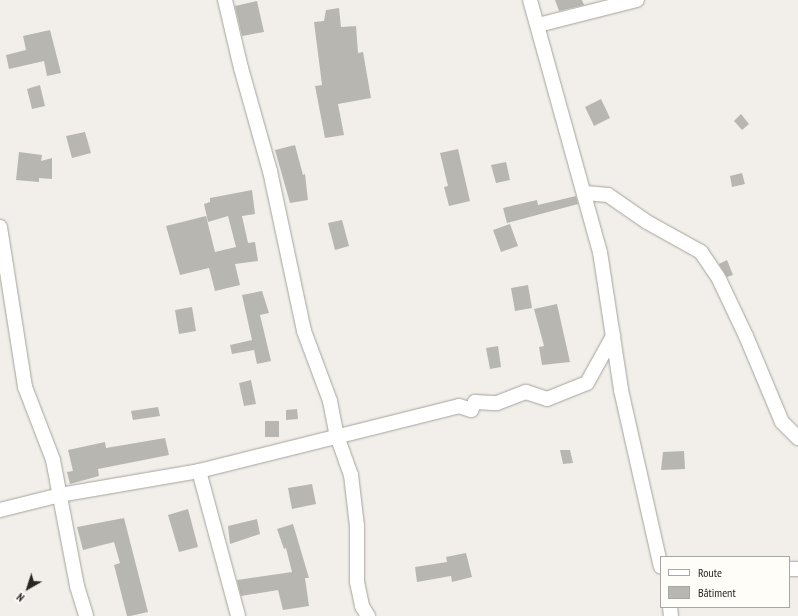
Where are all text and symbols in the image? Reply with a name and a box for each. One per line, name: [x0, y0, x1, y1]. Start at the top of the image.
legend: [660, 556, 790, 608]
text: Route: [698, 565, 722, 580]
north arrow: [8, 568, 48, 608]
text: Bâtiment: [698, 585, 736, 600]
text: N: [14, 590, 27, 605]

